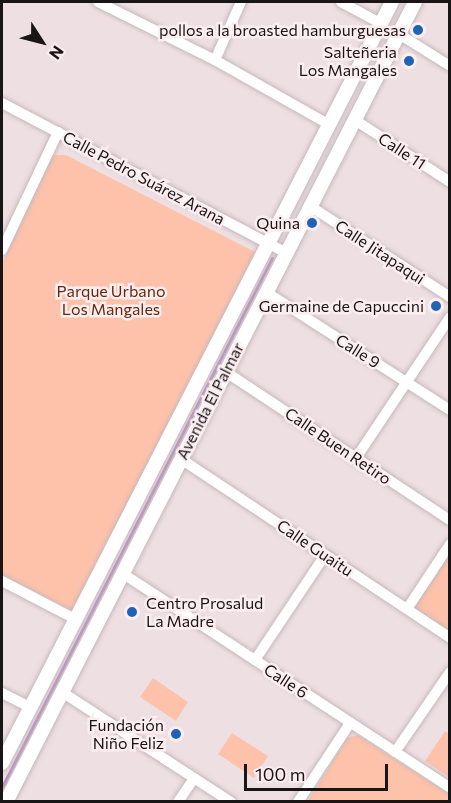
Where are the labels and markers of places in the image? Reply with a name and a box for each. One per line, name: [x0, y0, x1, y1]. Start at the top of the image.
place label: pollos a la broasted hamburguesas: [159, 20, 406, 40]
marker: pollos a la broasted hamburguesas: [411, 23, 425, 37]
place label: Salteñeria Los Mangales: [299, 42, 397, 80]
marker: Salteñeria Los Mangales: [402, 54, 416, 68]
place label: Quina: [256, 213, 300, 233]
marker: Quina: [305, 216, 319, 230]
place label: Germaine de Capuccini: [259, 296, 424, 316]
marker: Germaine de Capuccini: [429, 299, 443, 313]
place label: Centro Prosalud La Madre: [146, 593, 263, 631]
marker: Centro Prosalud La Madre: [123, 603, 141, 621]
place label: Fundación Niño Feliz: [89, 715, 164, 753]
marker: Fundación Niño Feliz: [169, 727, 183, 741]

